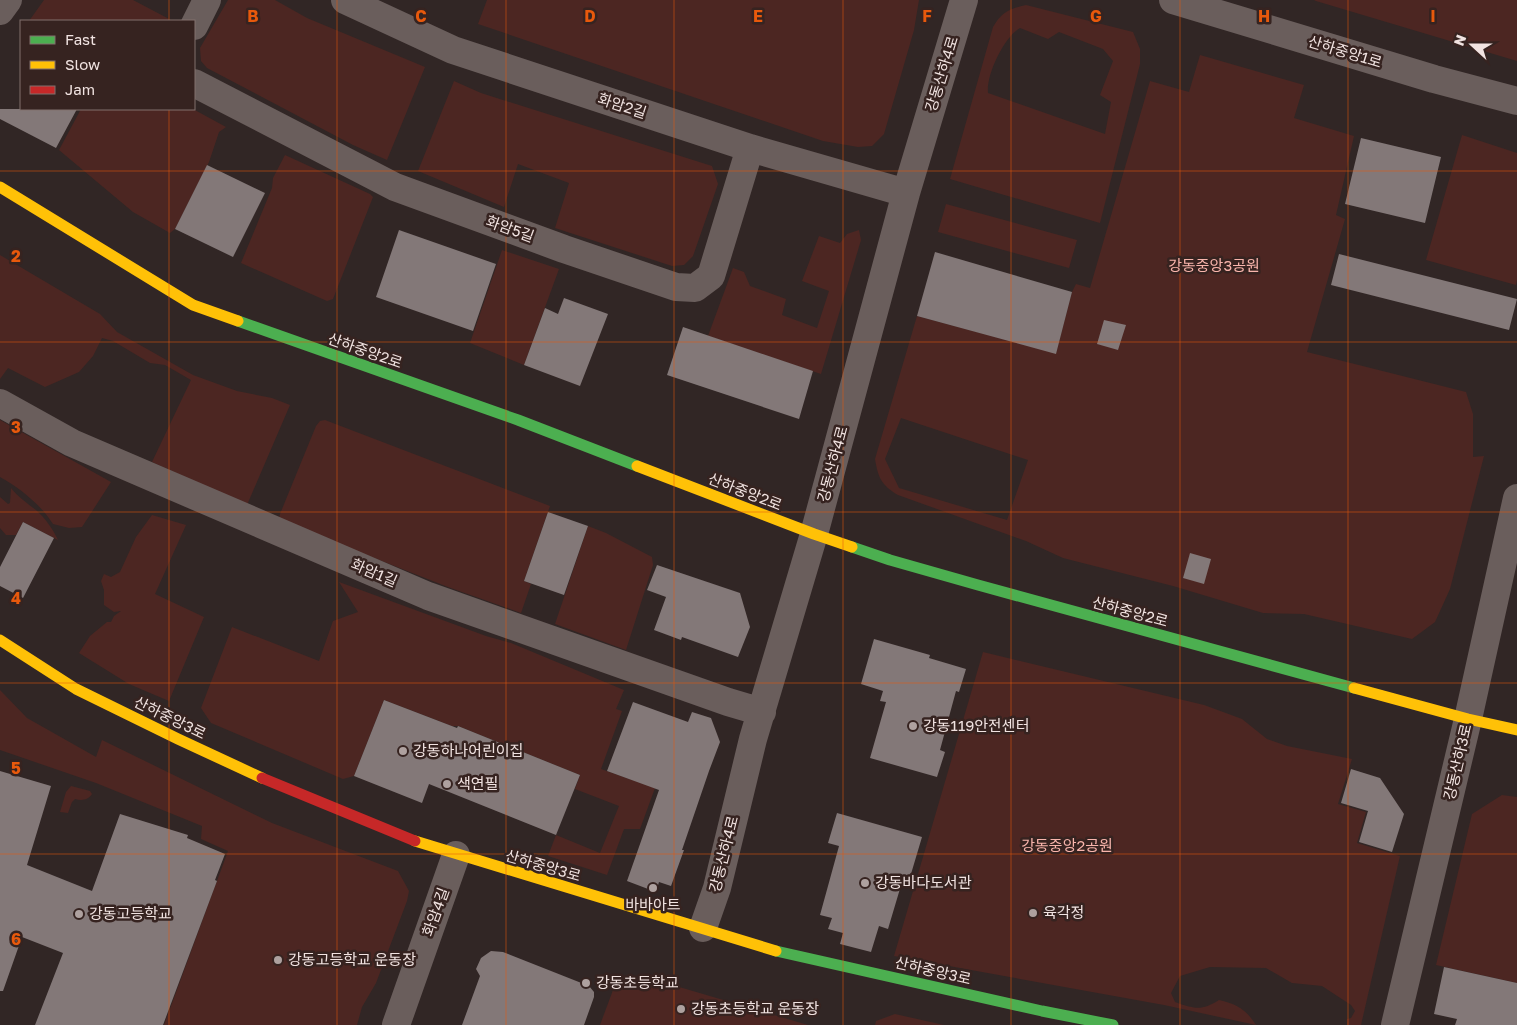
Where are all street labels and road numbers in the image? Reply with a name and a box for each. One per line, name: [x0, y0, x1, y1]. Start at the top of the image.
street label: 산하중앙1로: [1306, 31, 1384, 71]
street label: 강동산하4로: [921, 34, 961, 114]
street label: 화암2길: [596, 89, 649, 121]
street label: 화암5길: [484, 211, 537, 245]
street label: 산하중앙2로: [326, 329, 405, 371]
street label: 강동산하4로: [813, 424, 851, 504]
street label: 산하중앙2로: [706, 469, 785, 513]
street label: 화암1길: [348, 554, 400, 590]
street label: 산하중앙2로: [1090, 592, 1170, 630]
street label: 산하중앙3로: [132, 692, 209, 742]
street label: 강동산하3로: [1440, 722, 1475, 802]
street label: 강동산하4로: [705, 814, 741, 894]
street label: 산하중앙3로: [503, 846, 583, 884]
street label: 화암4길: [418, 885, 452, 938]
street label: 산하중앙3로: [893, 953, 973, 988]

